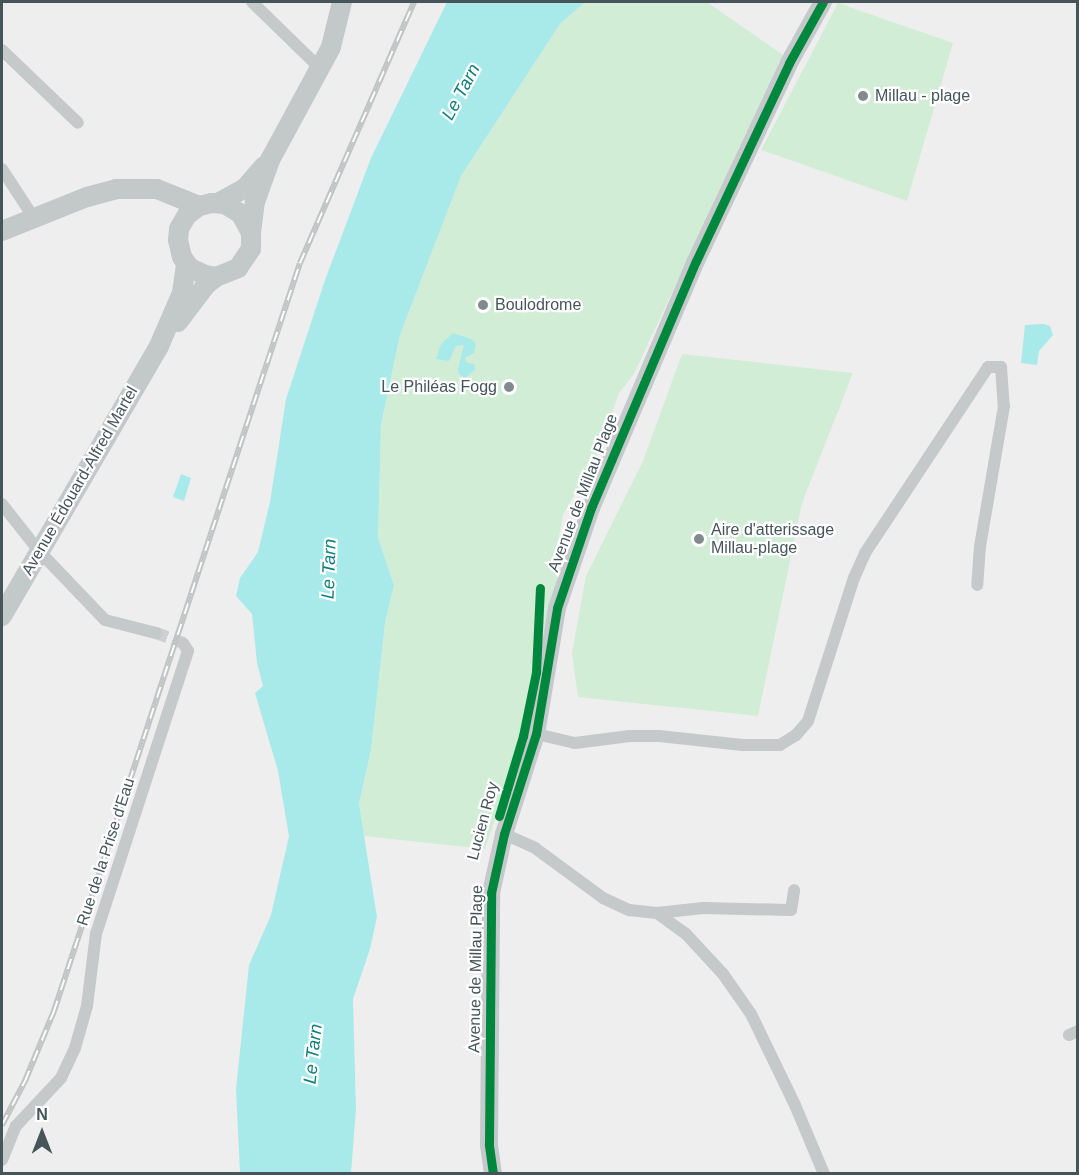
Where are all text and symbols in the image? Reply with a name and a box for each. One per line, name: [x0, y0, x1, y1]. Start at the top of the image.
water label: Le Tarn: [437, 60, 485, 124]
place label: Millau - plage: [875, 86, 970, 106]
marker: Millau - plage: [856, 89, 870, 103]
place label: Boulodrome: [495, 295, 581, 315]
marker: Boulodrome: [476, 298, 490, 312]
place label: Le Philéas Fogg: [381, 377, 497, 397]
marker: Le Philéas Fogg: [502, 380, 516, 394]
street label: Avenue Édouard-Alfred Martel: [18, 383, 142, 579]
street label: Avenue de Millau Plage: [544, 411, 622, 575]
place label: Aire d'atterissage Millau-plage: [711, 520, 834, 558]
marker: Aire d'atterissage Millau-plage: [692, 532, 706, 546]
water label: Le Tarn: [317, 538, 341, 600]
street label: Rue de la Prise d'Eau: [73, 776, 139, 928]
street label: Lucien Roy: [463, 780, 503, 862]
street label: Avenue de Millau Plage: [465, 885, 487, 1053]
water label: Le Tarn: [299, 1023, 327, 1085]
north arrow: [12, 1103, 72, 1163]
text: N: [36, 1106, 48, 1123]

